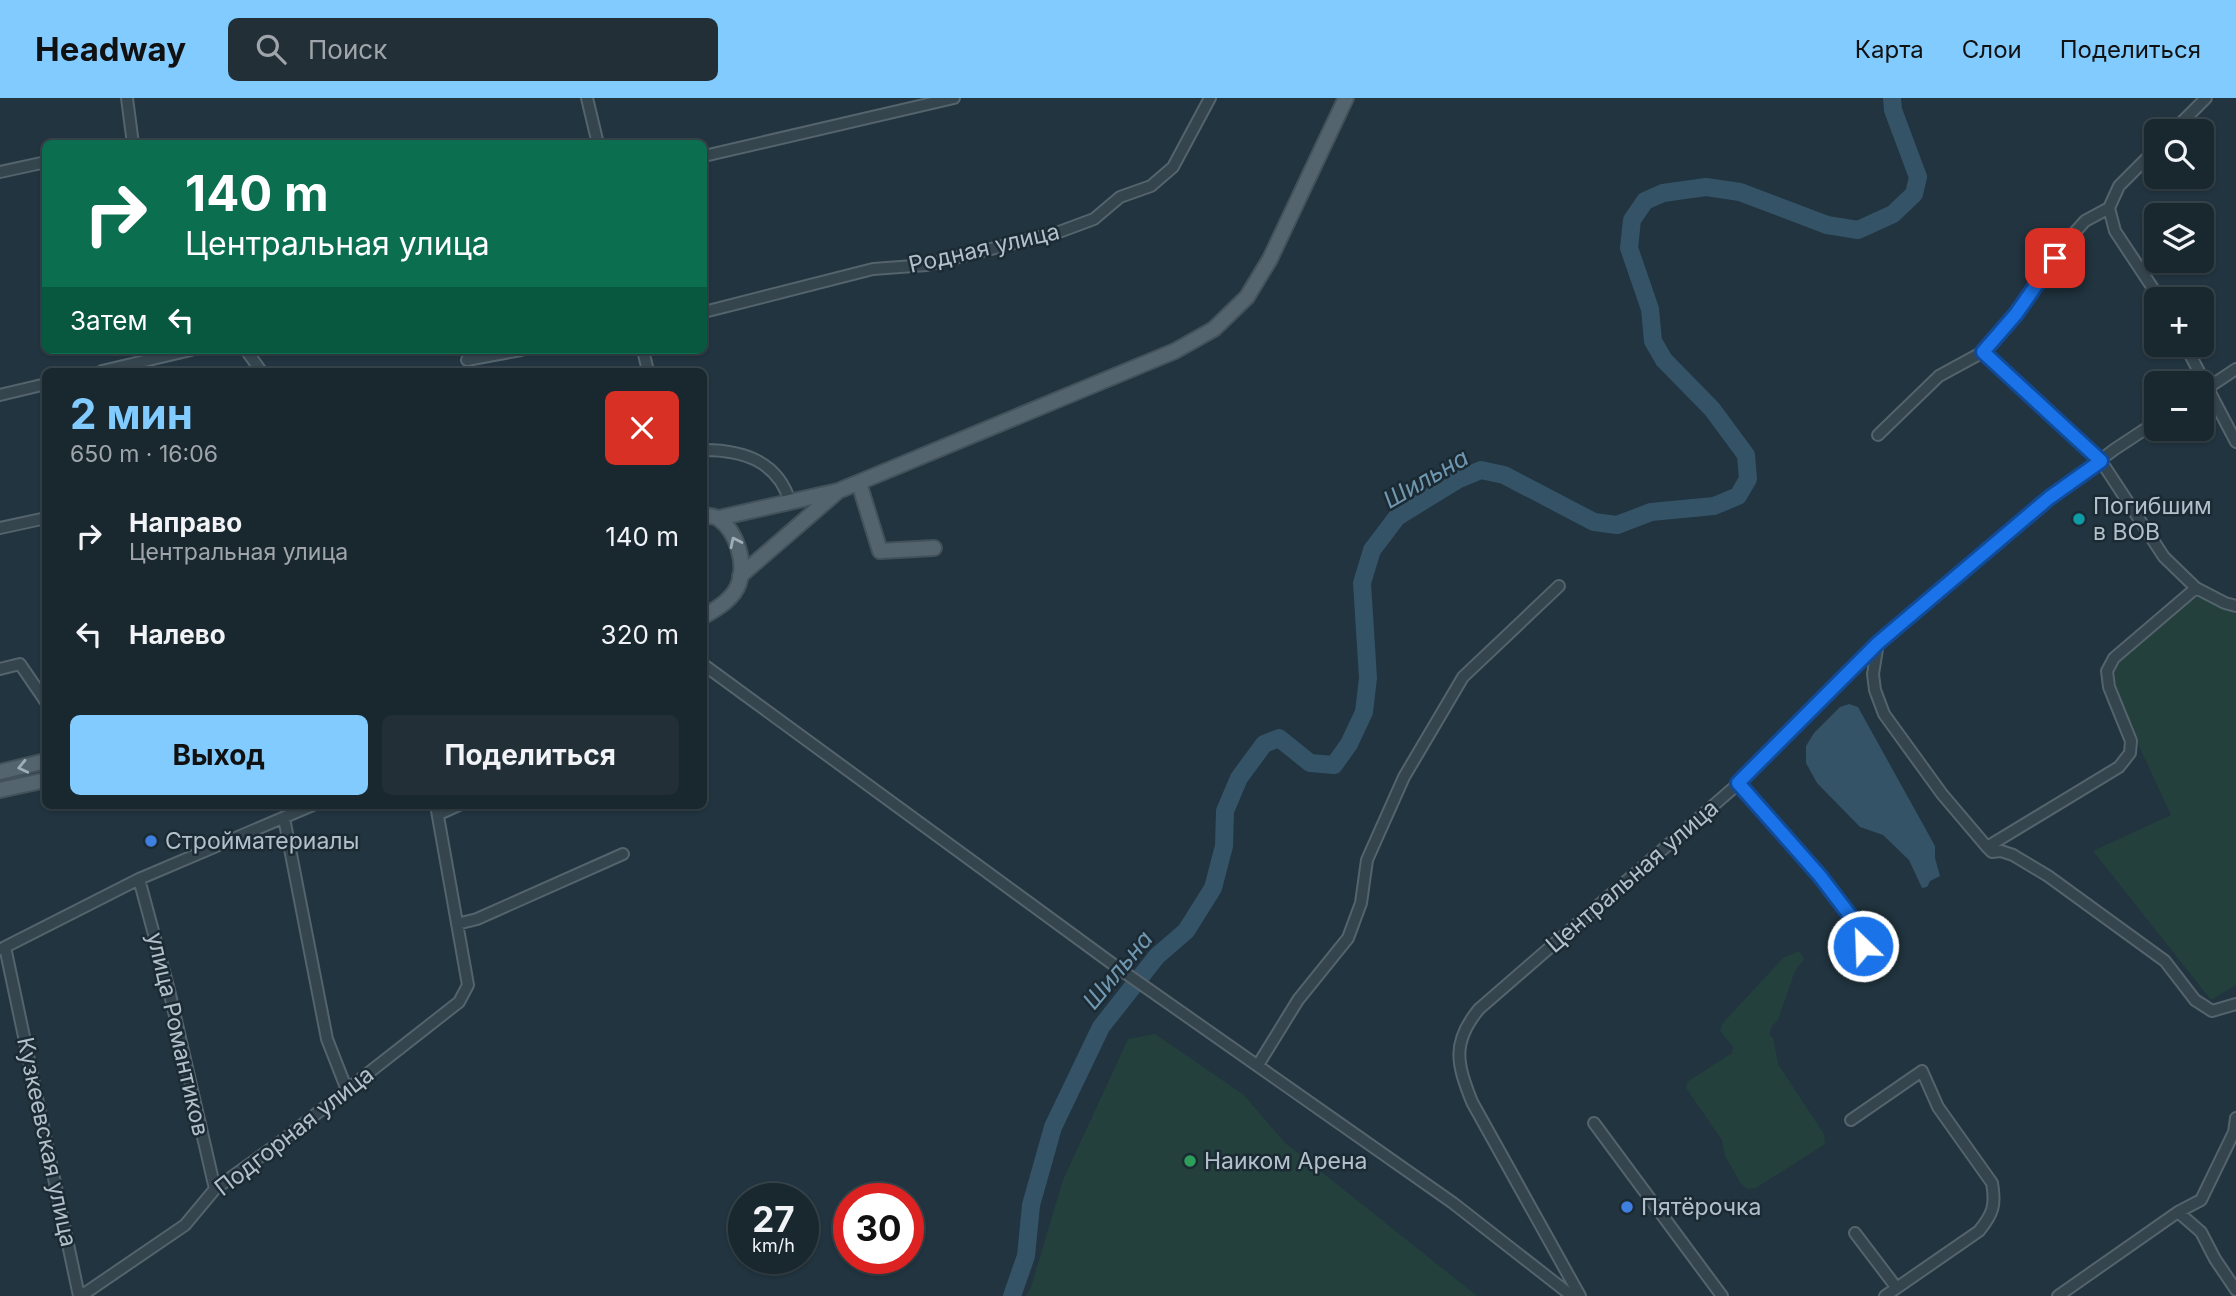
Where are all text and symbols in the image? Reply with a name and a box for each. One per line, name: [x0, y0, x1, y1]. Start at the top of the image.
search box: [228, 18, 718, 81]
text: Headway: [35, 29, 186, 69]
icon: search: [252, 30, 290, 68]
text: Поиск: [308, 34, 387, 65]
text: Карта: [1855, 35, 1924, 64]
text: Слои: [1962, 35, 2022, 64]
text: Поделиться: [2060, 35, 2201, 64]
map controls: [2144, 119, 2214, 441]
button: search: [2144, 119, 2214, 189]
text: 140 m: [185, 164, 329, 223]
icon: right: [70, 168, 161, 259]
button: layers: [2144, 203, 2214, 273]
street label: Родная улица: [906, 217, 1062, 279]
text: Центральная улица: [185, 224, 490, 263]
pin: [2025, 228, 2085, 288]
icon: arrive: [2036, 239, 2074, 277]
button: +: [2144, 287, 2214, 357]
icon: left: [162, 301, 200, 339]
text: Затем: [70, 305, 148, 336]
button: −: [2144, 371, 2214, 441]
text: 2 мин: [70, 388, 193, 439]
button: close: [605, 391, 679, 465]
text: 650 m · 16:06: [70, 440, 218, 468]
water label: Шильна: [1378, 443, 1473, 514]
place label: Погибшим в ВОВ: [2093, 492, 2212, 546]
text: Направо: [129, 507, 242, 538]
marker: Погибшим в ВОВ: [2071, 511, 2087, 527]
icon: right: [70, 517, 108, 555]
text: 140 m: [605, 521, 679, 552]
one-way arrow: [729, 537, 743, 549]
text: Центральная улица: [129, 538, 348, 566]
icon: left: [70, 615, 108, 653]
text: Налево: [129, 619, 226, 650]
text: 320 m: [601, 619, 679, 650]
button: Выход: [70, 715, 368, 795]
button: Поделиться: [382, 715, 679, 795]
one-way arrow: [17, 758, 29, 773]
street label: Центральная улица: [1540, 794, 1724, 958]
place label: Стройматериалы: [165, 827, 359, 855]
marker: Стройматериалы: [143, 833, 159, 849]
position arrow: [1826, 909, 1900, 983]
water label: Шильна: [1077, 925, 1159, 1015]
street label: улица Романтиков: [141, 930, 215, 1138]
street label: Кузкеевская улица: [11, 1035, 83, 1249]
street label: Подгорная улица: [209, 1060, 379, 1202]
place label: Наиком Арена: [1204, 1147, 1367, 1175]
marker: Наиком Арена: [1182, 1153, 1198, 1169]
speed limit sign: 30: [833, 1183, 924, 1274]
place label: Пятёрочка: [1641, 1193, 1761, 1221]
text: 27: [752, 1198, 795, 1240]
marker: Пятёрочка: [1619, 1199, 1635, 1215]
text: km/h: [752, 1235, 795, 1256]

